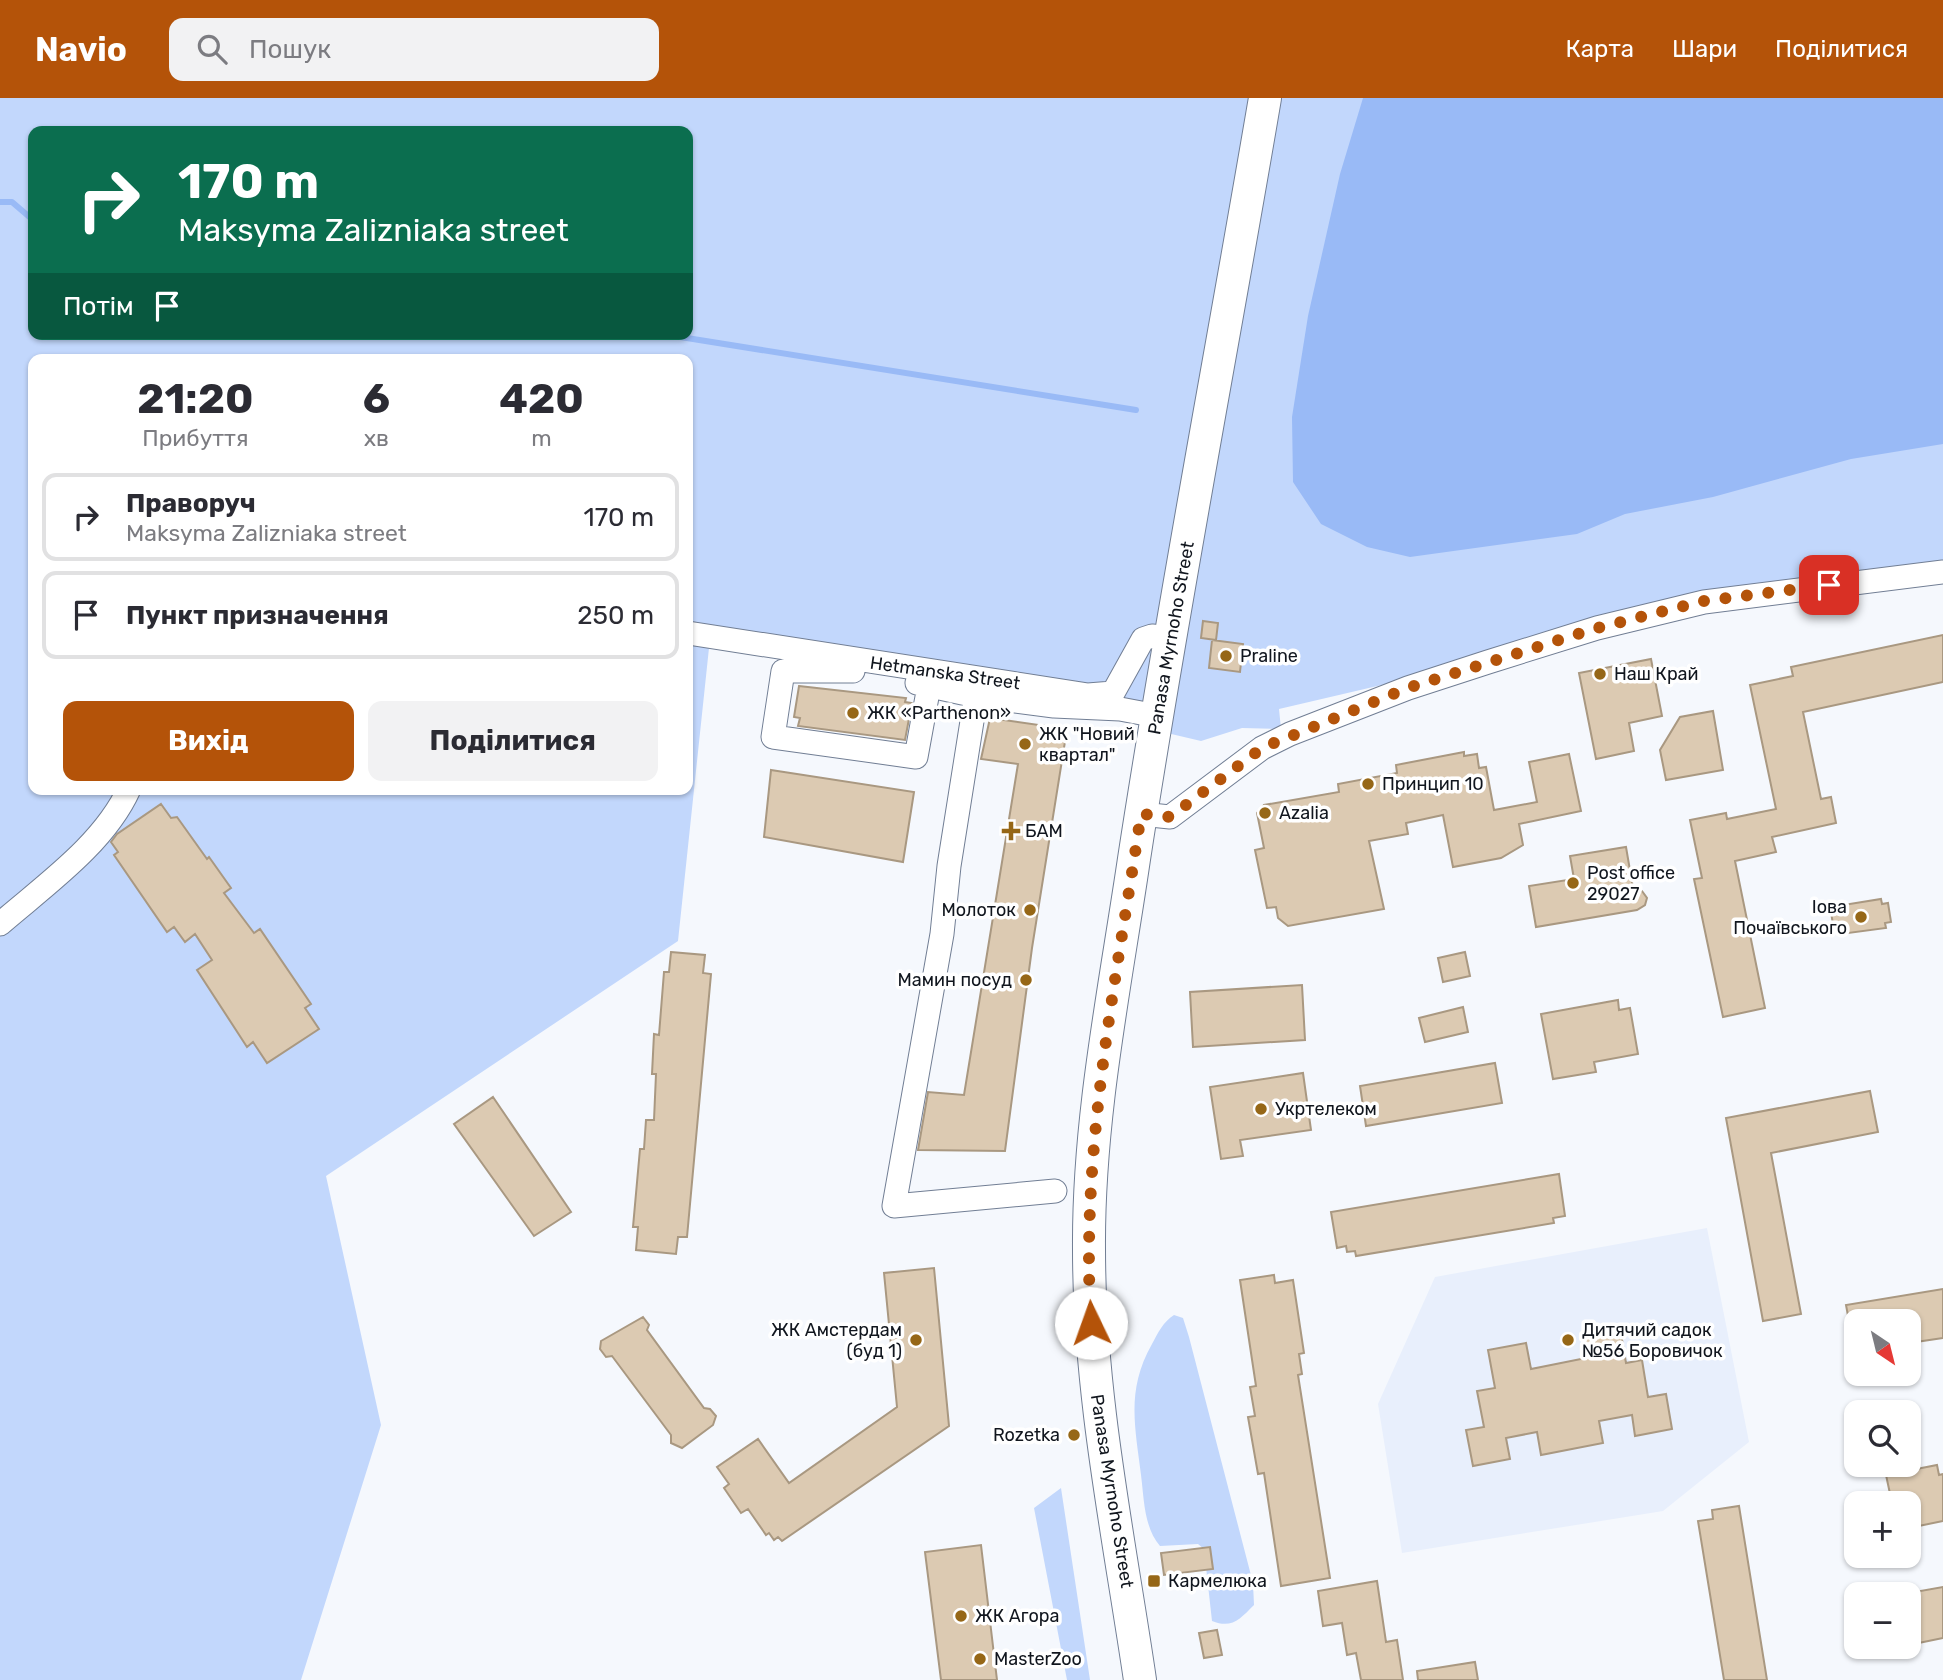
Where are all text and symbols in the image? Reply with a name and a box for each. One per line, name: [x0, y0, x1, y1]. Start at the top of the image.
search box: [169, 18, 659, 81]
text: Navio: [35, 30, 127, 69]
icon: search: [193, 30, 231, 68]
text: Пошук: [249, 34, 331, 65]
text: Карта: [1565, 35, 1634, 63]
text: Шари: [1672, 35, 1737, 63]
text: Поділитися: [1775, 35, 1908, 63]
text: 170 m: [178, 152, 319, 210]
icon: right: [63, 154, 154, 245]
text: Maksyma Zalizniaka street: [178, 211, 569, 249]
icon: arrive: [148, 287, 186, 325]
text: Потім: [63, 291, 134, 322]
text: 21:20: [137, 374, 254, 424]
text: 6: [363, 374, 390, 424]
text: 420: [499, 374, 584, 424]
text: Прибуття: [142, 424, 248, 452]
text: хв: [364, 424, 389, 452]
text: m: [531, 424, 552, 452]
text: Праворуч: [126, 488, 256, 519]
icon: right: [67, 498, 105, 536]
text: 170 m: [584, 502, 654, 533]
text: Maksyma Zalizniaka street: [126, 519, 407, 547]
street label: Panasa Myrnoho Street: [1143, 540, 1199, 736]
pin: [1799, 555, 1859, 615]
icon: arrive: [1810, 566, 1848, 604]
icon: arrive: [67, 596, 105, 634]
text: Пункт призначення: [126, 600, 389, 631]
text: 250 m: [577, 600, 654, 631]
place label: Praline: [1240, 645, 1298, 667]
marker: Praline: [1218, 648, 1234, 664]
street label: Hetmanska Street: [868, 652, 1022, 694]
place label: Наш Край: [1614, 663, 1699, 685]
marker: Наш Край: [1592, 666, 1608, 682]
button: Вихід: [63, 701, 354, 781]
button: Поділитися: [368, 701, 658, 781]
place label: ЖК «Parthenon»: [867, 702, 1011, 724]
marker: ЖК «Parthenon»: [845, 705, 861, 721]
place label: ЖК "Новий квартал": [1039, 723, 1135, 766]
marker: ЖК "Новий квартал": [1017, 736, 1033, 752]
place label: Принцип 10: [1382, 773, 1484, 795]
marker: Принцип 10: [1360, 776, 1376, 792]
place label: Azalia: [1279, 802, 1329, 824]
marker: Azalia: [1257, 805, 1273, 821]
place label: БАМ: [1025, 820, 1063, 842]
marker: БАМ: [1003, 823, 1019, 839]
place label: Post office 29027: [1587, 862, 1675, 905]
marker: Post office 29027: [1565, 875, 1581, 891]
place label: Іова Почаївського: [1733, 896, 1847, 939]
place label: Молоток: [942, 899, 1016, 921]
marker: Молоток: [1022, 902, 1038, 918]
marker: Іова Почаївського: [1853, 909, 1869, 925]
place label: Мамин посуд: [898, 969, 1012, 991]
marker: Мамин посуд: [1018, 972, 1034, 988]
place label: Укртелеком: [1275, 1098, 1377, 1120]
marker: Укртелеком: [1253, 1101, 1269, 1117]
position arrow: [1054, 1286, 1128, 1360]
north arrow: [1844, 1309, 1922, 1386]
map controls: [1844, 1309, 1921, 1659]
place label: ЖК Амстердам (буд 1): [771, 1319, 902, 1362]
place label: Дитячий садок №56 Боровичок: [1582, 1319, 1723, 1362]
marker: ЖК Амстердам (буд 1): [908, 1332, 924, 1348]
marker: Дитячий садок №56 Боровичок: [1560, 1332, 1576, 1348]
street label: Panasa Myrnoho Street: [1086, 1393, 1138, 1589]
button: search: [1844, 1400, 1921, 1477]
place label: Rozetka: [993, 1424, 1060, 1446]
marker: Rozetka: [1066, 1427, 1082, 1443]
button: +: [1844, 1491, 1921, 1568]
place label: Кармелюка: [1168, 1570, 1267, 1592]
marker: Кармелюка: [1146, 1573, 1162, 1589]
button: −: [1844, 1582, 1921, 1659]
place label: ЖК Агора: [975, 1605, 1059, 1627]
marker: ЖК Агора: [953, 1608, 969, 1624]
place label: MasterZoo: [994, 1648, 1082, 1670]
marker: MasterZoo: [972, 1651, 988, 1667]

